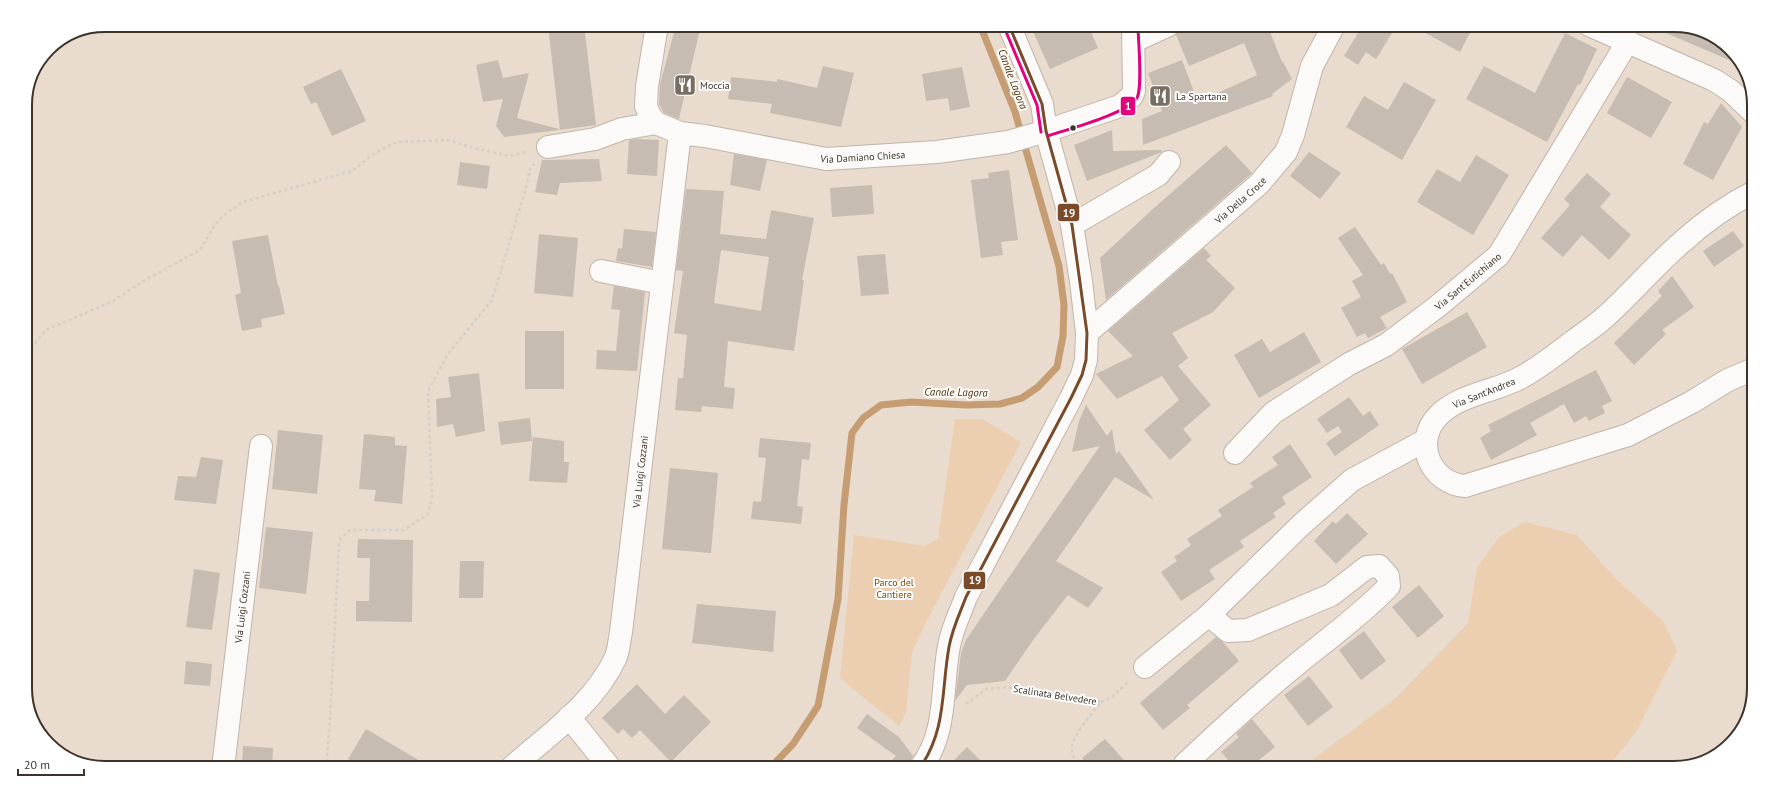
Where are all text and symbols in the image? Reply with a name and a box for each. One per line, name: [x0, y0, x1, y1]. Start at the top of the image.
water label: Canale Lagora: [995, 47, 1031, 112]
restaurant icon: Moccia: [672, 72, 698, 98]
place label: Moccia: [700, 79, 730, 92]
restaurant icon: La Spartana: [1147, 83, 1173, 109]
place label: La Spartana: [1176, 90, 1227, 103]
line badge: 1: [1120, 96, 1136, 116]
text: 1: [1125, 99, 1131, 113]
unlabelled marker: [1068, 123, 1078, 133]
street label: Via Damiano Chiesa: [818, 148, 906, 165]
street label: Via Della Croce: [1211, 174, 1269, 227]
line badge: 19: [1057, 203, 1080, 222]
text: 19: [1063, 206, 1075, 220]
street label: Via Sant'Eutichiano: [1431, 250, 1504, 313]
street label: Via Sant'Andrea: [1450, 375, 1517, 412]
water label: Canale Lagora: [924, 384, 988, 400]
street label: Via Luigi Cozzani: [629, 435, 651, 509]
street label: Via Luigi Cozzani: [231, 570, 253, 645]
line badge: 19: [963, 571, 986, 590]
text: 19: [969, 573, 981, 587]
park label: Parco del Cantiere: [874, 576, 914, 601]
street label: Scalinata Belvedere: [1012, 682, 1098, 708]
scale bar: [18, 751, 84, 777]
text: 20 m: [24, 757, 50, 772]

